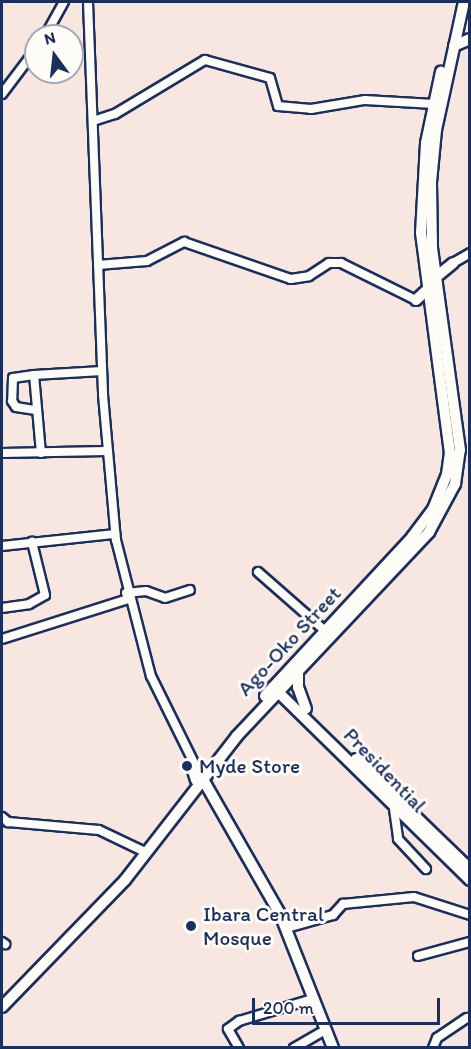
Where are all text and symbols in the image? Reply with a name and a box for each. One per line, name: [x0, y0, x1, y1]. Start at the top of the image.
north arrow: [24, 24, 84, 84]
text: N: [42, 27, 57, 49]
street label: Ago-Oko Street: [232, 581, 346, 701]
street label: Presidential: [338, 722, 432, 818]
place label: Myde Store: [199, 753, 300, 779]
marker: Myde Store: [180, 759, 194, 773]
place label: Ibara Central Mosque: [203, 901, 324, 951]
marker: Ibara Central Mosque: [184, 919, 198, 933]
scale bar: [255, 986, 442, 1024]
text: 200 m: [263, 997, 314, 1019]

